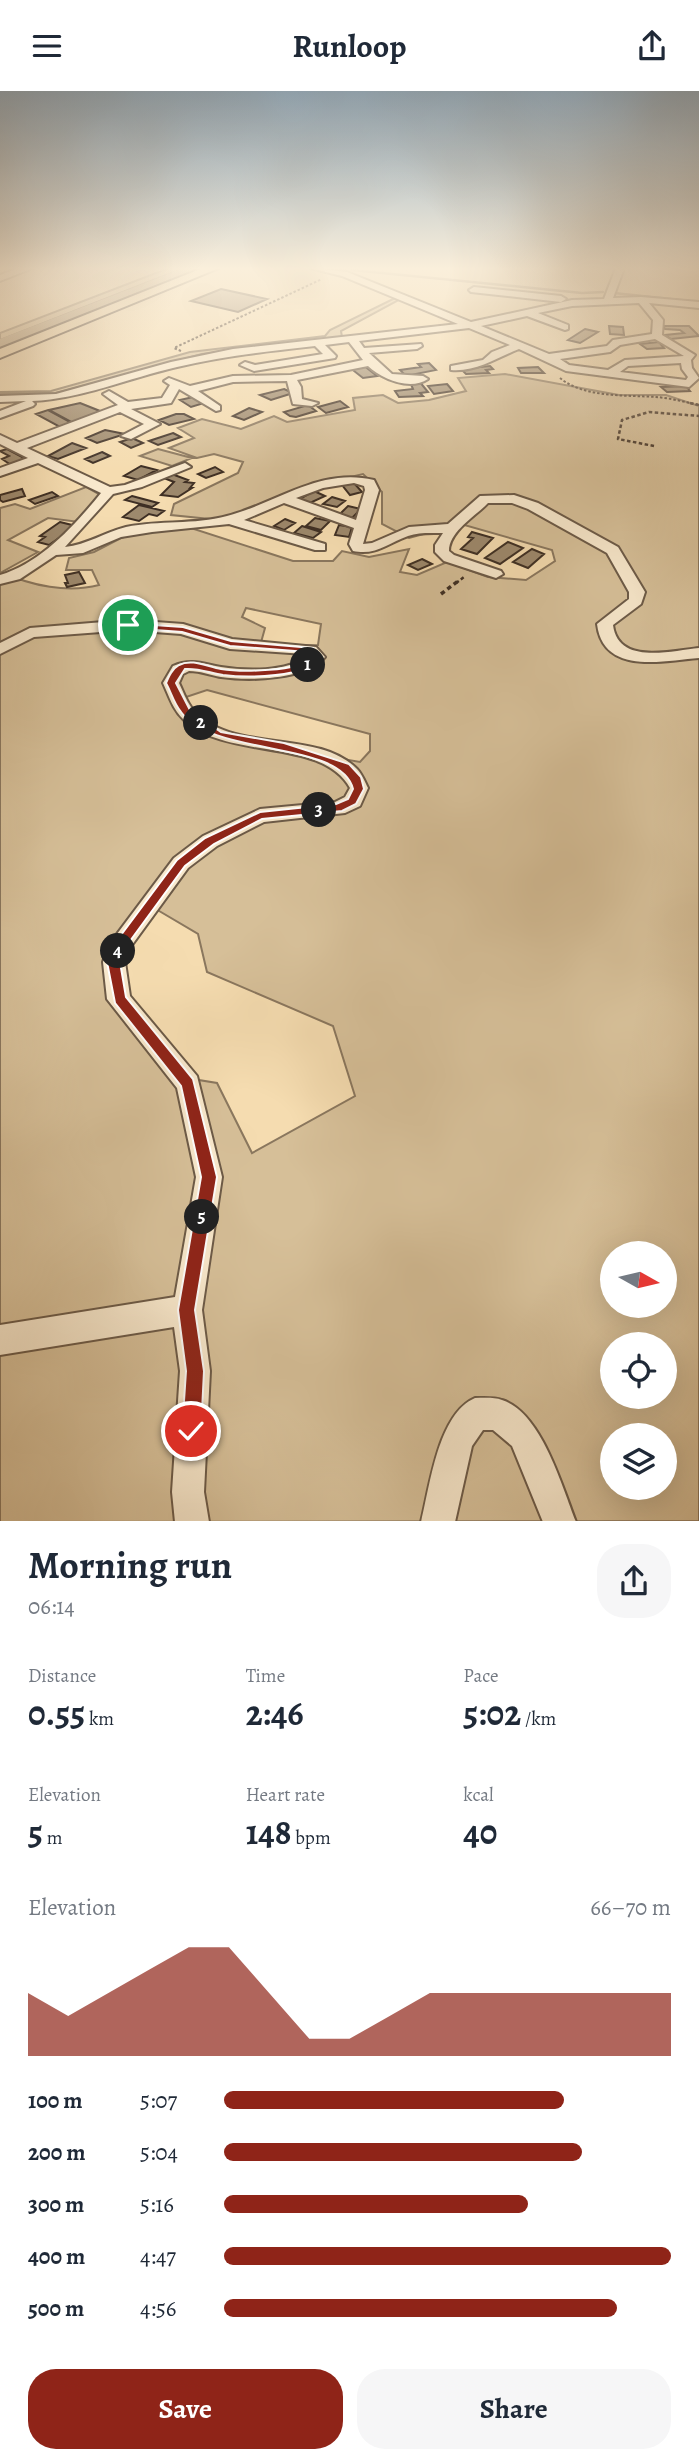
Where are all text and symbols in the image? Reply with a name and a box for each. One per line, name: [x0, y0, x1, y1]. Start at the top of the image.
text: Runloop: [292, 24, 407, 68]
icon: menu: [28, 27, 66, 65]
icon: share: [633, 27, 671, 65]
pin: [98, 595, 158, 655]
icon: arrive: [109, 606, 147, 644]
pin: 1: [290, 647, 326, 683]
text: 1: [304, 651, 311, 677]
pin: 2: [184, 705, 218, 741]
text: 2: [196, 709, 205, 735]
pin: 3: [302, 793, 336, 827]
text: 3: [314, 796, 323, 822]
pin: 4: [100, 933, 136, 969]
text: 4: [113, 937, 122, 963]
pin: 5: [184, 1199, 220, 1235]
text: 5: [197, 1203, 206, 1229]
north arrow: [600, 1241, 677, 1318]
map controls: [600, 1241, 677, 1500]
button: locate: [600, 1332, 677, 1409]
pin: [161, 1401, 221, 1461]
icon: check: [172, 1412, 210, 1450]
button: layers: [600, 1423, 677, 1500]
text: Morning run: [28, 1539, 232, 1591]
button: share: [597, 1544, 671, 1618]
text: 06:14: [28, 1591, 75, 1622]
text: Distance: [28, 1663, 96, 1689]
text: Time: [246, 1663, 285, 1689]
text: Pace: [463, 1663, 499, 1689]
text: 0.55: [28, 1689, 85, 1737]
text: 2:46: [246, 1689, 304, 1737]
text: 5:02: [463, 1689, 521, 1737]
text: km: [85, 1706, 114, 1732]
text: /km: [521, 1706, 556, 1732]
text: Elevation: [28, 1782, 101, 1808]
text: Heart rate: [246, 1782, 325, 1808]
text: kcal: [463, 1782, 494, 1808]
text: 5: [28, 1808, 43, 1856]
text: 148: [246, 1808, 291, 1856]
text: 40: [463, 1808, 497, 1856]
text: m: [43, 1825, 63, 1851]
text: bpm: [291, 1825, 331, 1851]
text: Elevation: [28, 1892, 116, 1923]
text: 66–70 m: [590, 1892, 671, 1923]
text: 100 m: [28, 2085, 83, 2116]
text: 5:07: [140, 2085, 177, 2116]
text: 200 m: [28, 2137, 86, 2168]
text: 5:04: [140, 2137, 178, 2168]
text: 300 m: [28, 2189, 84, 2220]
text: 5:16: [140, 2189, 174, 2220]
text: 400 m: [28, 2241, 85, 2272]
text: 4:47: [140, 2241, 176, 2272]
text: 500 m: [28, 2293, 84, 2324]
text: 4:56: [140, 2293, 176, 2324]
button: Save: [28, 2369, 343, 2449]
button: Share: [357, 2369, 671, 2449]

